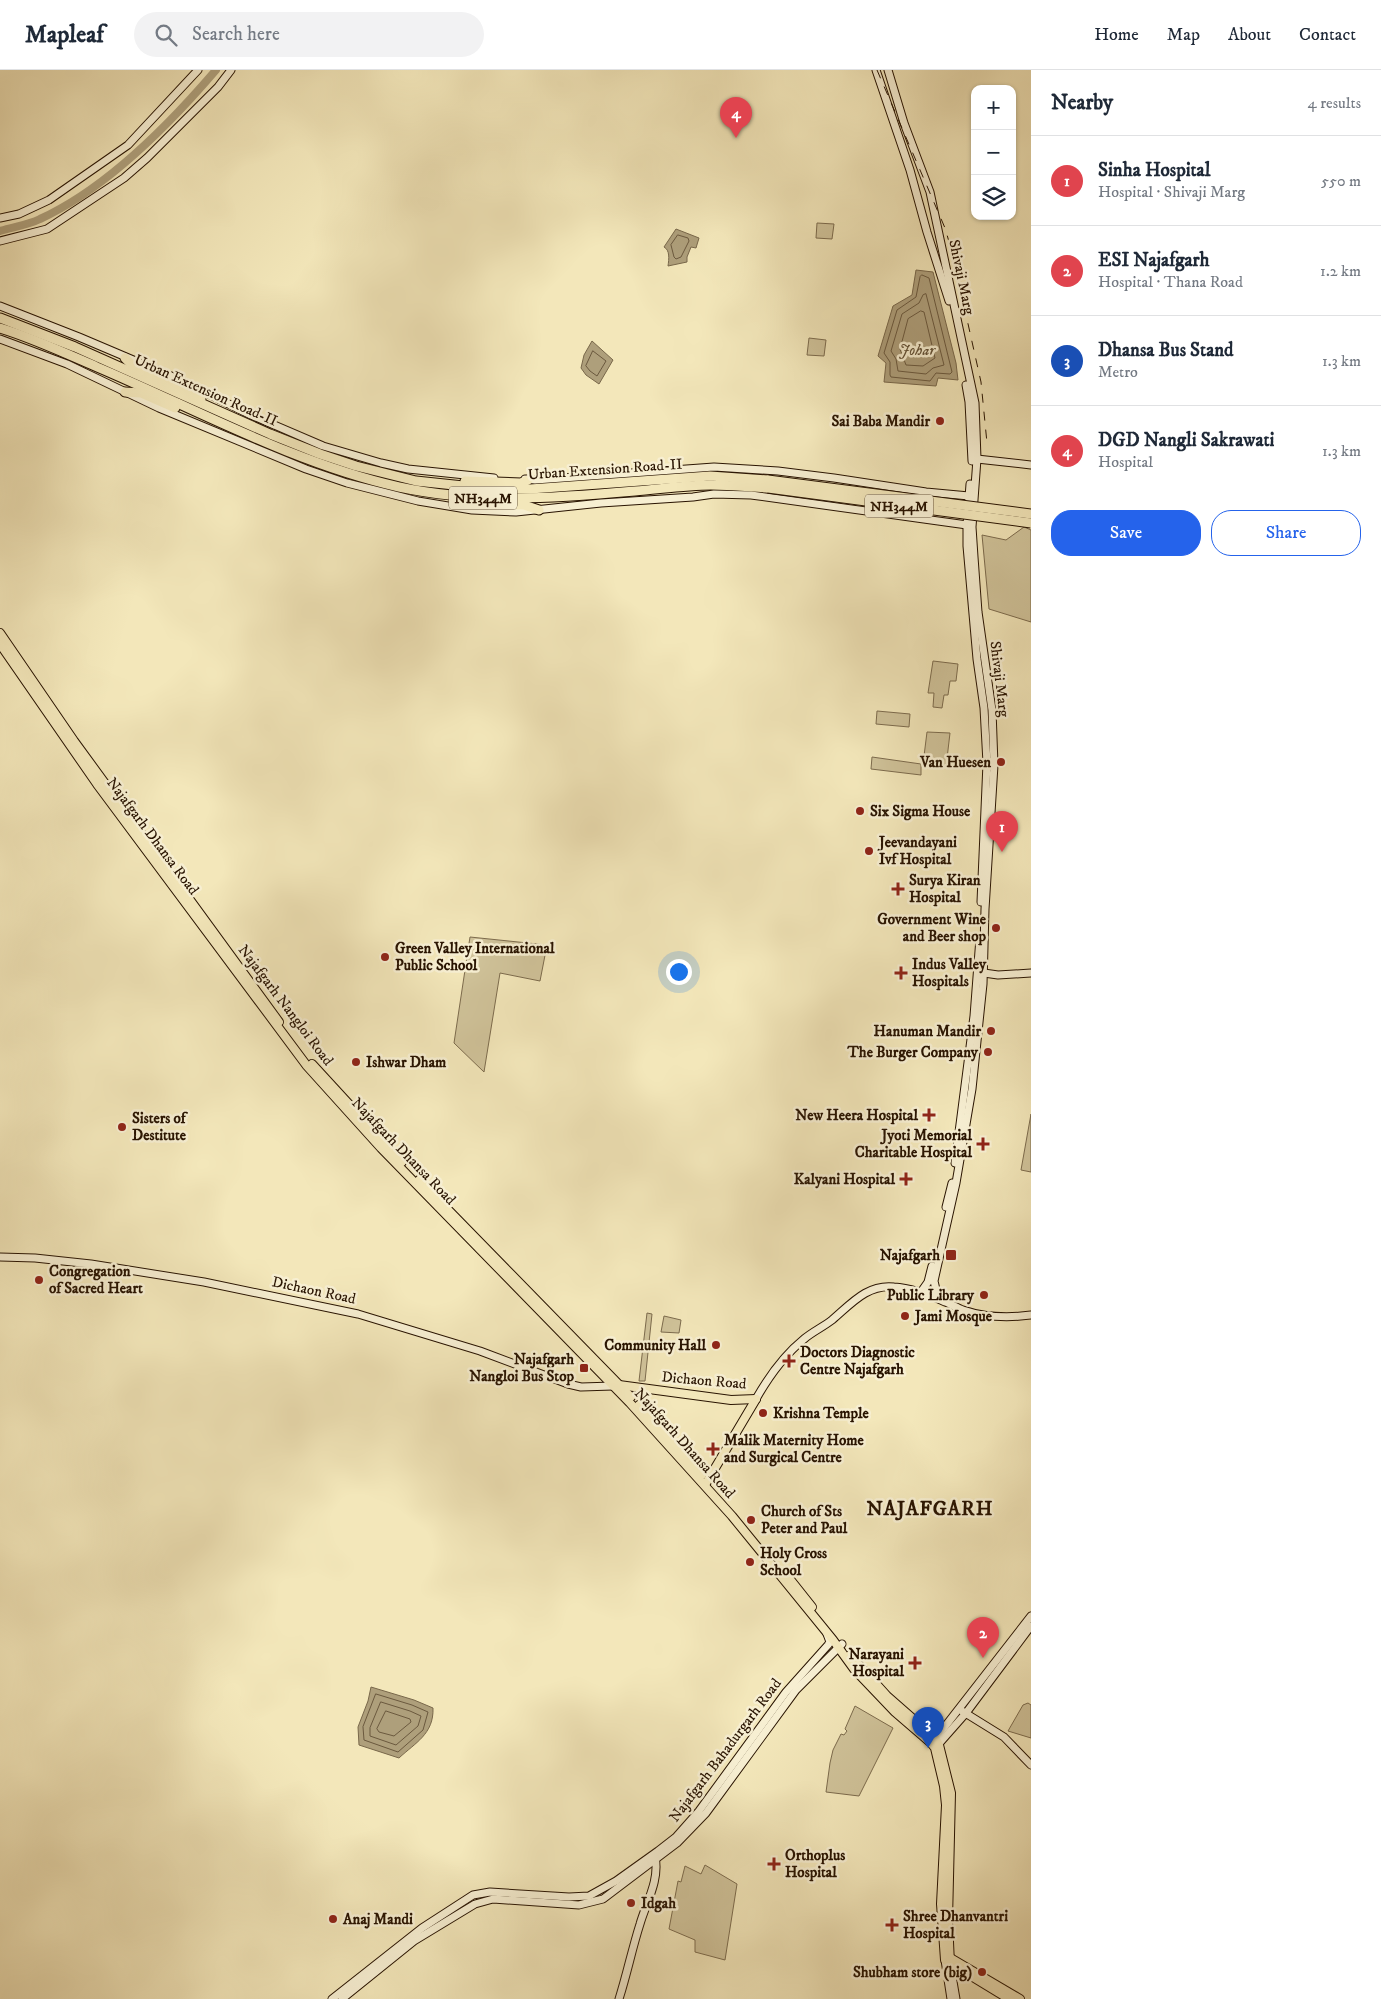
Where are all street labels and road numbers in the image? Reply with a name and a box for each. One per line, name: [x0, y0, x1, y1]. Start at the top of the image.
street label: Shivaji Marg: [944, 238, 979, 317]
street label: Urban Extension Road-II: [131, 350, 280, 431]
street label: Urban Extension Road-II: [527, 455, 683, 484]
road number: NH344M: [449, 486, 517, 509]
road number: NH344M: [865, 494, 933, 518]
street label: Shivaji Marg: [985, 640, 1014, 719]
street label: Najafgarh Dhansa Road: [102, 774, 203, 899]
street label: Najafgarh Nangloi Road: [234, 941, 338, 1070]
street label: Najafgarh Dhansa Road: [347, 1094, 460, 1209]
street label: Dichaon Road: [270, 1272, 358, 1309]
street label: Dichaon Road: [661, 1367, 748, 1394]
street label: Najafgarh Dhansa Road: [630, 1384, 740, 1503]
street label: Najafgarh Bahadurgarh Road: [665, 1674, 786, 1826]

